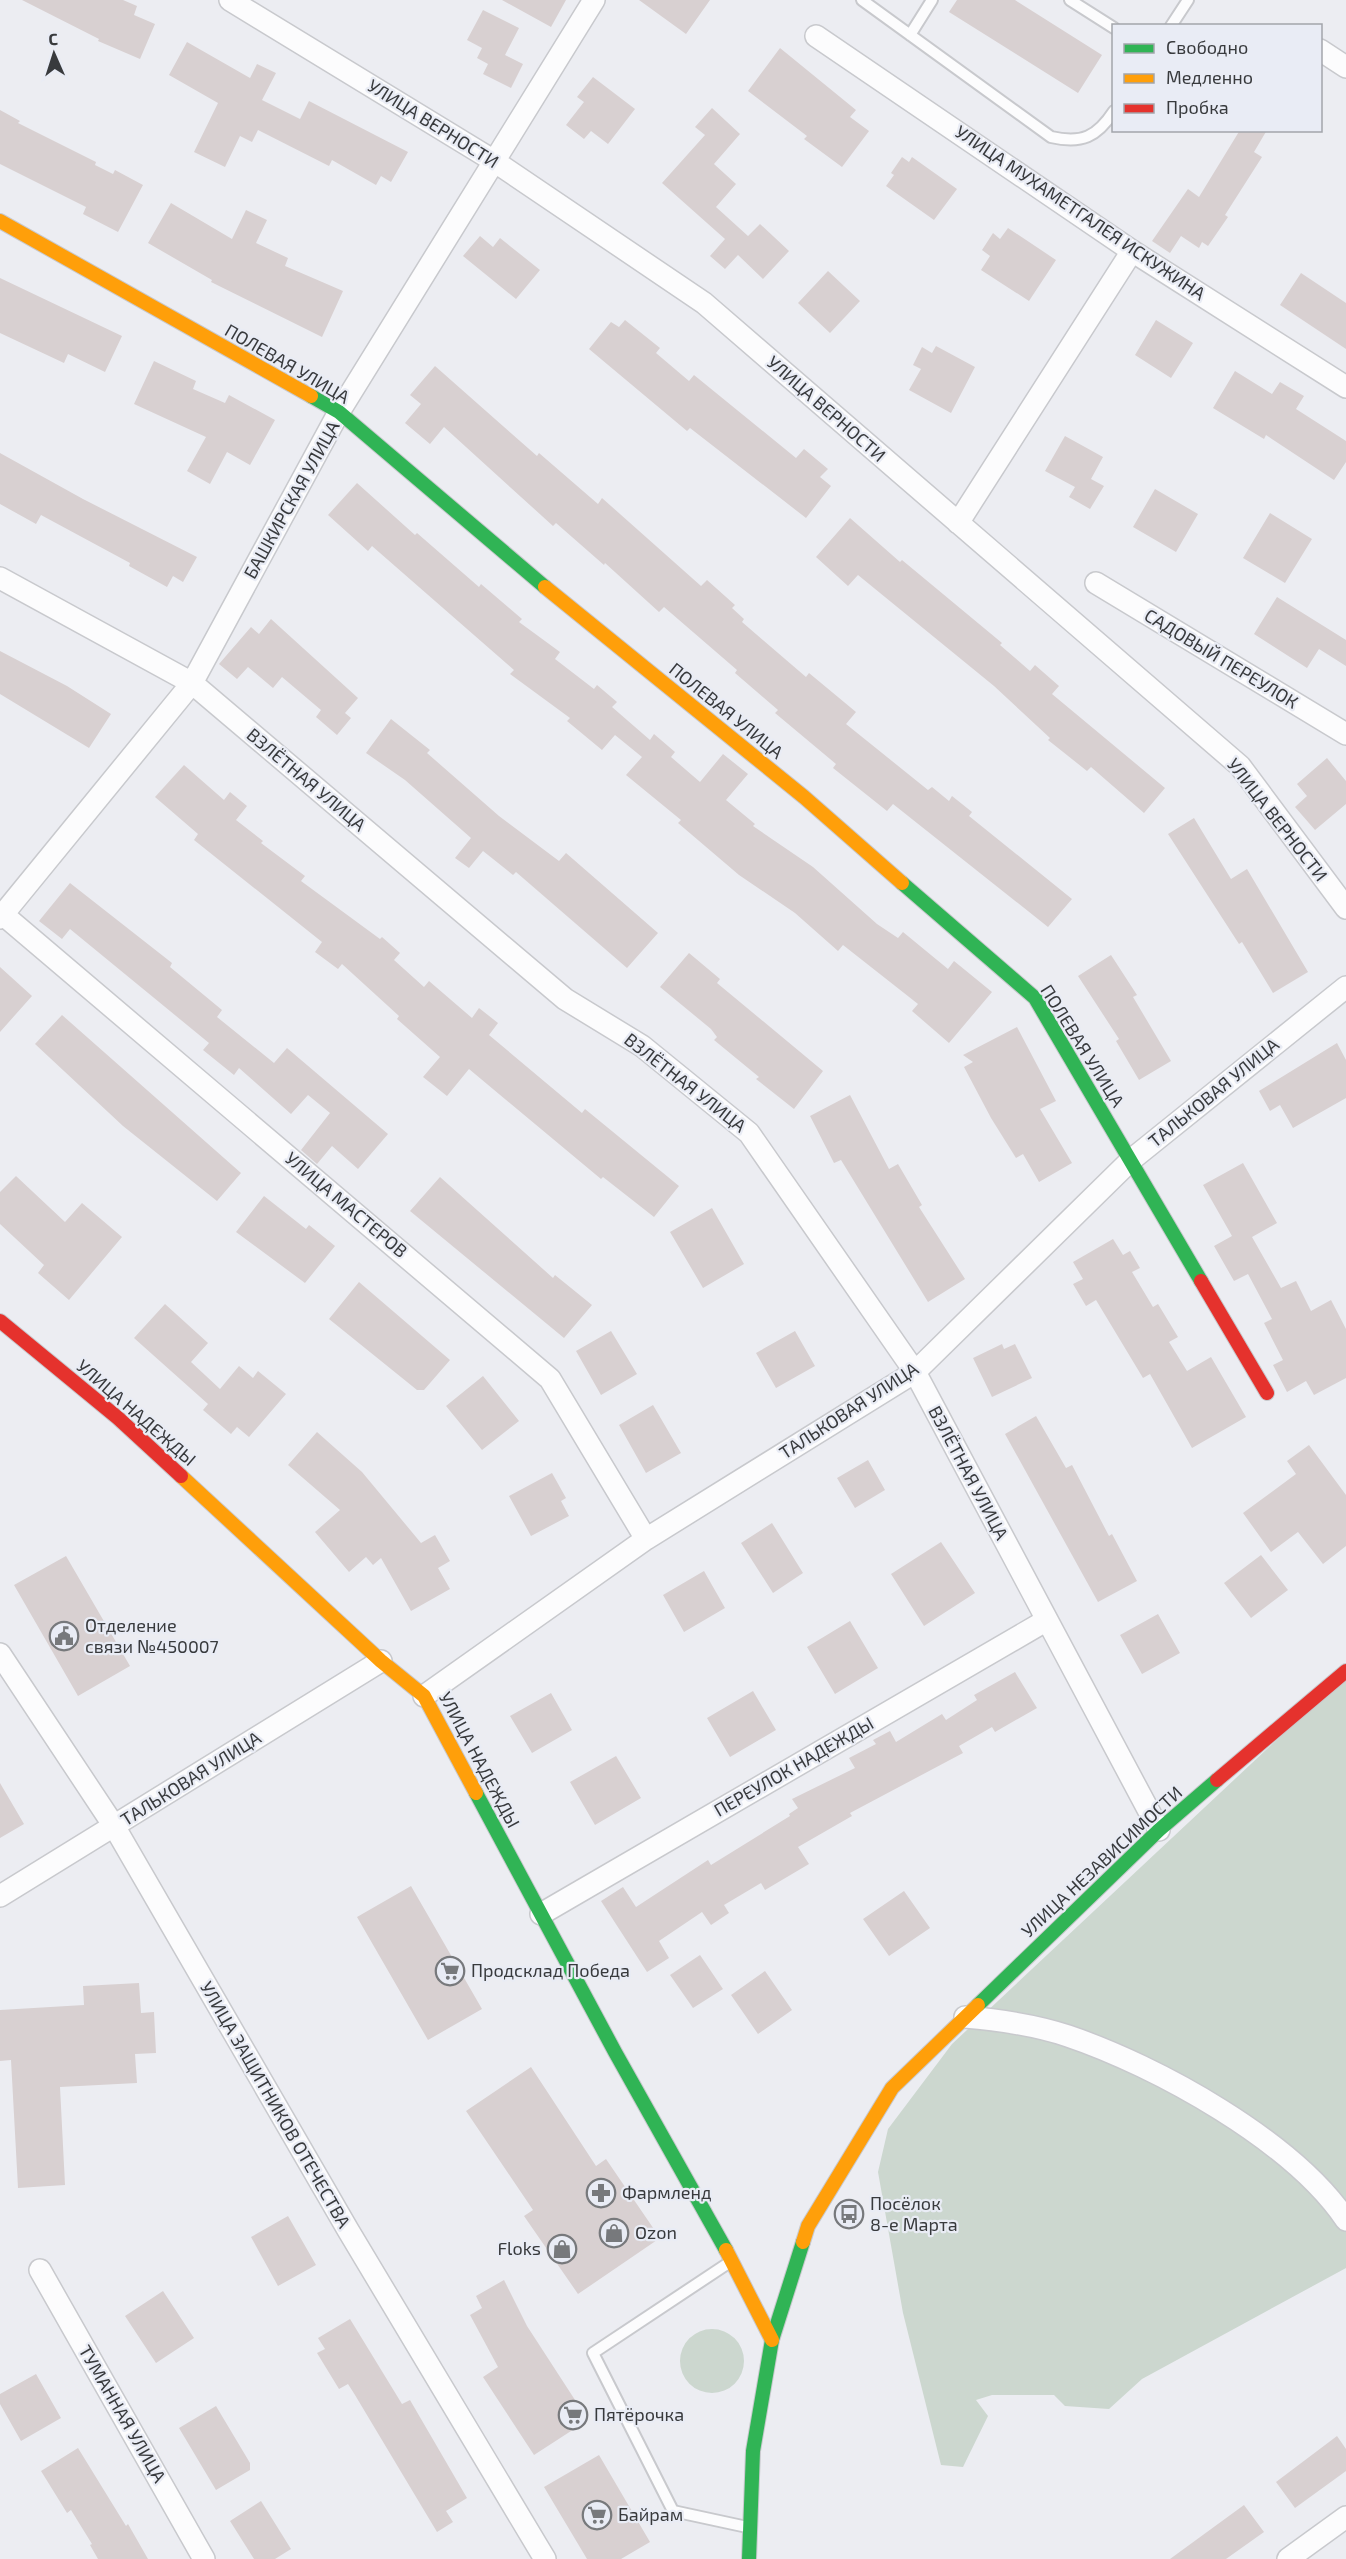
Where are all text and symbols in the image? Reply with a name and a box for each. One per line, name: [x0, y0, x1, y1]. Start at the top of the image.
north arrow: [24, 24, 84, 84]
legend: [1112, 24, 1322, 132]
text: С: [48, 29, 58, 48]
text: Свободно: [1166, 36, 1248, 58]
text: Медленно: [1166, 66, 1253, 88]
street label: УЛИЦА ВЕРНОСТИ: [364, 74, 503, 172]
text: Пробка: [1166, 96, 1229, 118]
street label: УЛИЦА МУХАМЕТГАЛЕЯ ИСКУЖИНА: [951, 120, 1211, 305]
street label: ПОЛЕВАЯ УЛИЦА: [221, 319, 354, 408]
street label: УЛИЦА ВЕРНОСТИ: [763, 351, 891, 466]
street label: БАШКИРСКАЯ УЛИЦА: [239, 416, 344, 582]
street label: САДОВЫЙ ПЕРЕУЛОК: [1141, 604, 1303, 713]
street label: ПОЛЕВАЯ УЛИЦА: [665, 658, 789, 763]
street label: ВЗЛЁТНАЯ УЛИЦА: [243, 723, 371, 836]
street label: УЛИЦА ВЕРНОСТИ: [1223, 753, 1333, 885]
street label: ПОЛЕВАЯ УЛИЦА: [1036, 980, 1130, 1111]
street label: ВЗЛЁТНАЯ УЛИЦА: [620, 1028, 752, 1137]
street label: ТАЛЬКОВАЯ УЛИЦА: [1144, 1032, 1284, 1152]
street label: УЛИЦА МАСТЕРОВ: [281, 1147, 412, 1262]
street label: УЛИЦА НАДЕЖДЫ: [72, 1354, 201, 1470]
street label: ТАЛЬКОВАЯ УЛИЦА: [775, 1357, 923, 1463]
street label: ВЗЛЁТНАЯ УЛИЦА: [924, 1402, 1014, 1544]
place label: Отделение связи №450007: [85, 1614, 219, 1657]
public building icon: Отделение связи №450007: [48, 1620, 80, 1652]
street label: УЛИЦА НАДЕЖДЫ: [435, 1688, 525, 1831]
street label: ПЕРЕУЛОК НАДЕЖДЫ: [710, 1711, 877, 1821]
street label: ТАЛЬКОВАЯ УЛИЦА: [116, 1726, 265, 1830]
street label: УЛИЦА НЕЗАВИСИМОСТИ: [1016, 1781, 1186, 1941]
supermarket icon: Продсклад Победа: [434, 1955, 466, 1987]
place label: Продсклад Победа: [471, 1959, 630, 1981]
street label: УЛИЦА ЗАЩИТНИКОВ ОТЕЧЕСТВА: [196, 1977, 356, 2232]
pharmacy icon: Фармленд: [585, 2177, 617, 2209]
place label: Фармленд: [622, 2181, 712, 2203]
place label: Посёлок 8-е Марта: [870, 2192, 958, 2235]
bus stop icon: Посёлок 8-е Марта: [833, 2198, 865, 2230]
shop icon: Ozon: [598, 2217, 630, 2249]
place label: Ozon: [635, 2221, 677, 2243]
shop icon: Floks: [546, 2233, 578, 2265]
place label: Floks: [497, 2237, 541, 2259]
street label: ТУМАННАЯ УЛИЦА: [75, 2341, 172, 2487]
supermarket icon: Пятёрочка: [557, 2399, 589, 2431]
place label: Пятёрочка: [594, 2403, 684, 2425]
supermarket icon: Байрам: [581, 2499, 613, 2531]
place label: Байрам: [618, 2503, 683, 2525]

